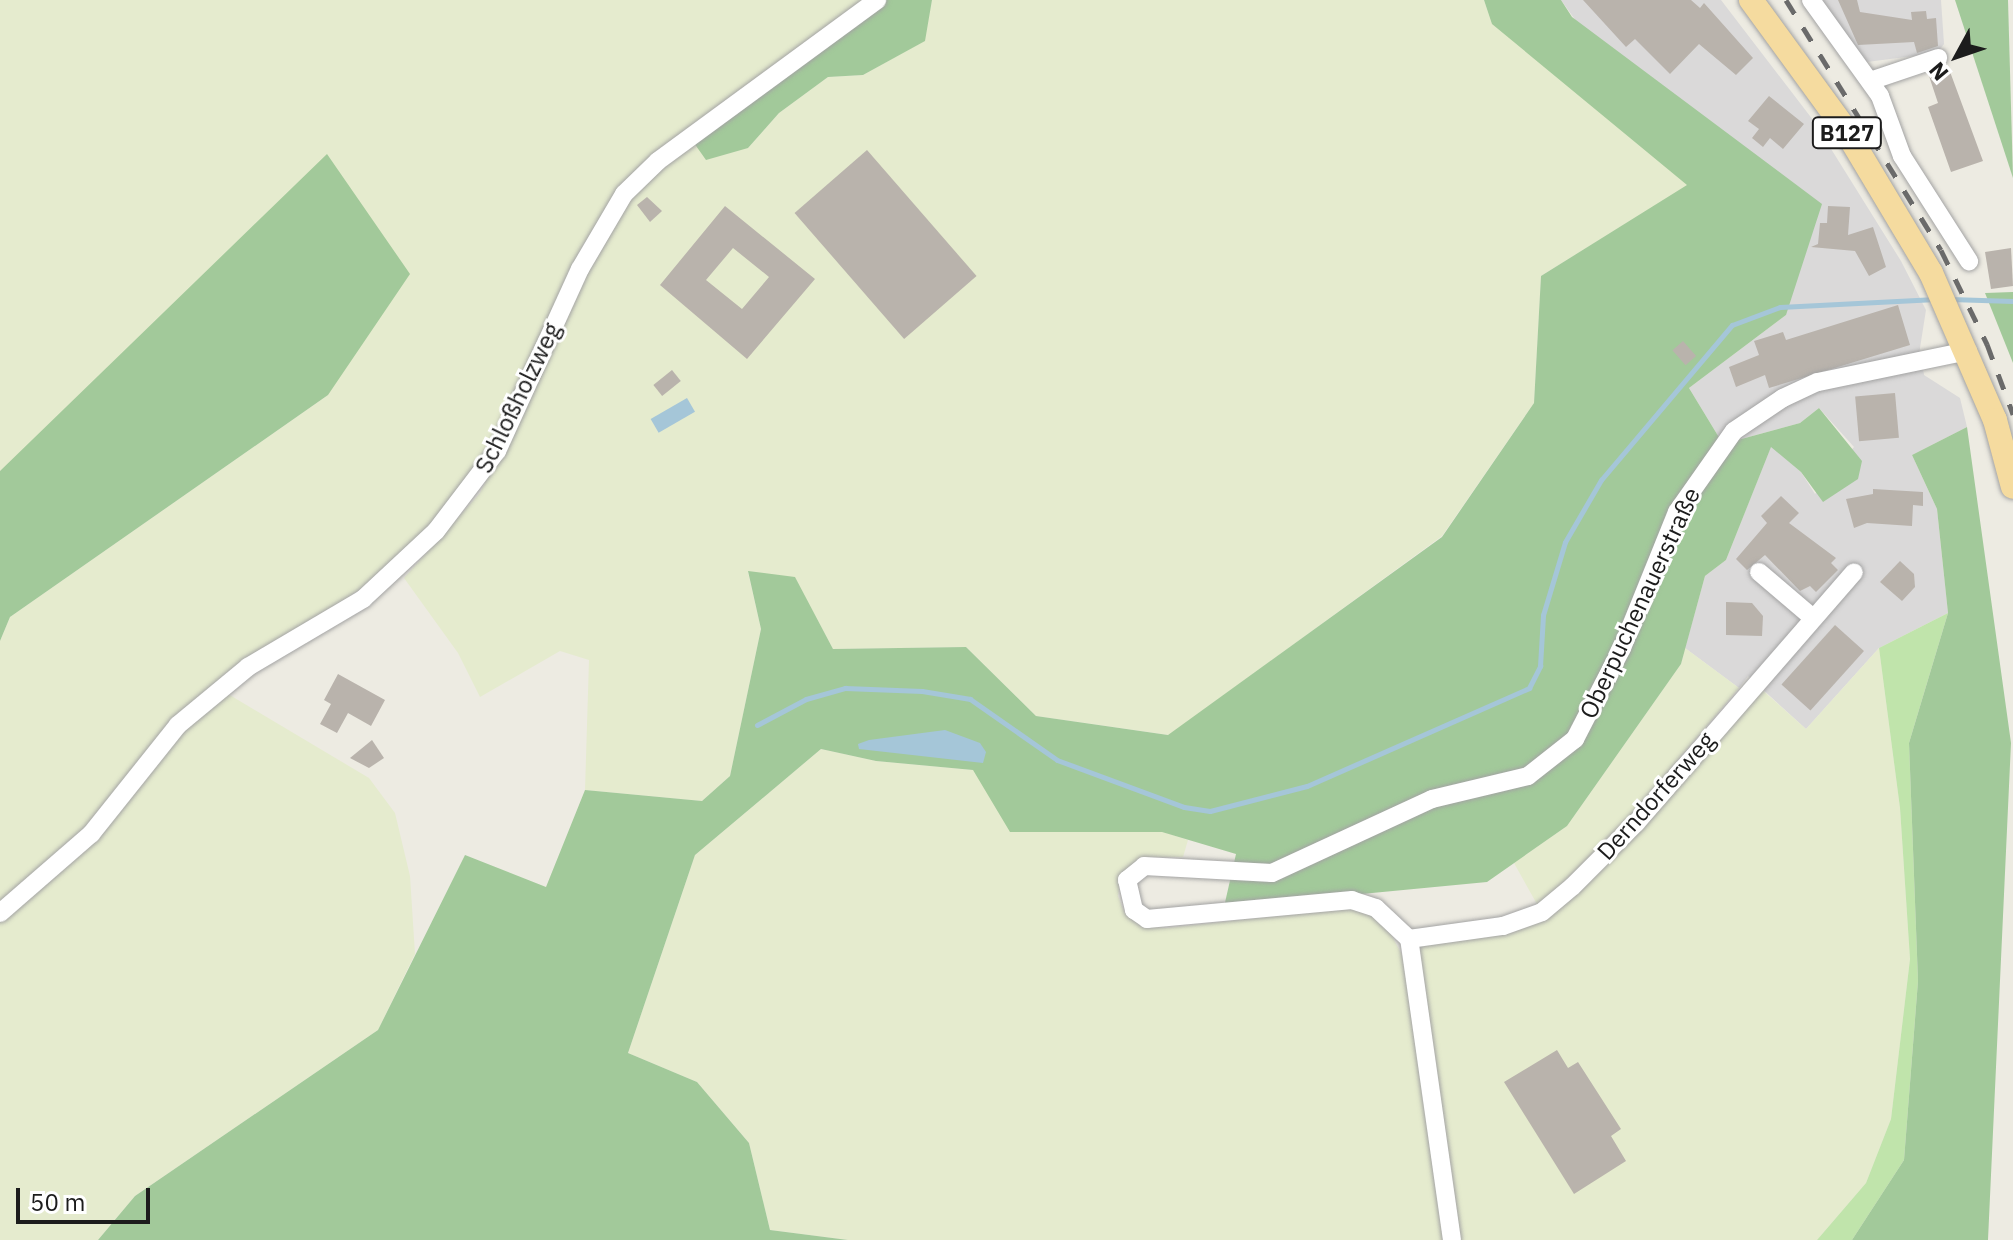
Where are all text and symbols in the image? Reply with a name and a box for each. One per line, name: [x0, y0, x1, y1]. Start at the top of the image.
north arrow: [1917, 16, 1997, 96]
text: N: [1922, 56, 1954, 87]
road number: B127: [1811, 115, 1883, 151]
street label: Schloßholzweg: [469, 318, 567, 478]
street label: Oberpuchenauerstraße: [1574, 483, 1706, 723]
street label: Derndorferweg: [1591, 726, 1721, 866]
scale bar: [20, 1172, 154, 1222]
text: 50 m: [30, 1186, 85, 1218]

